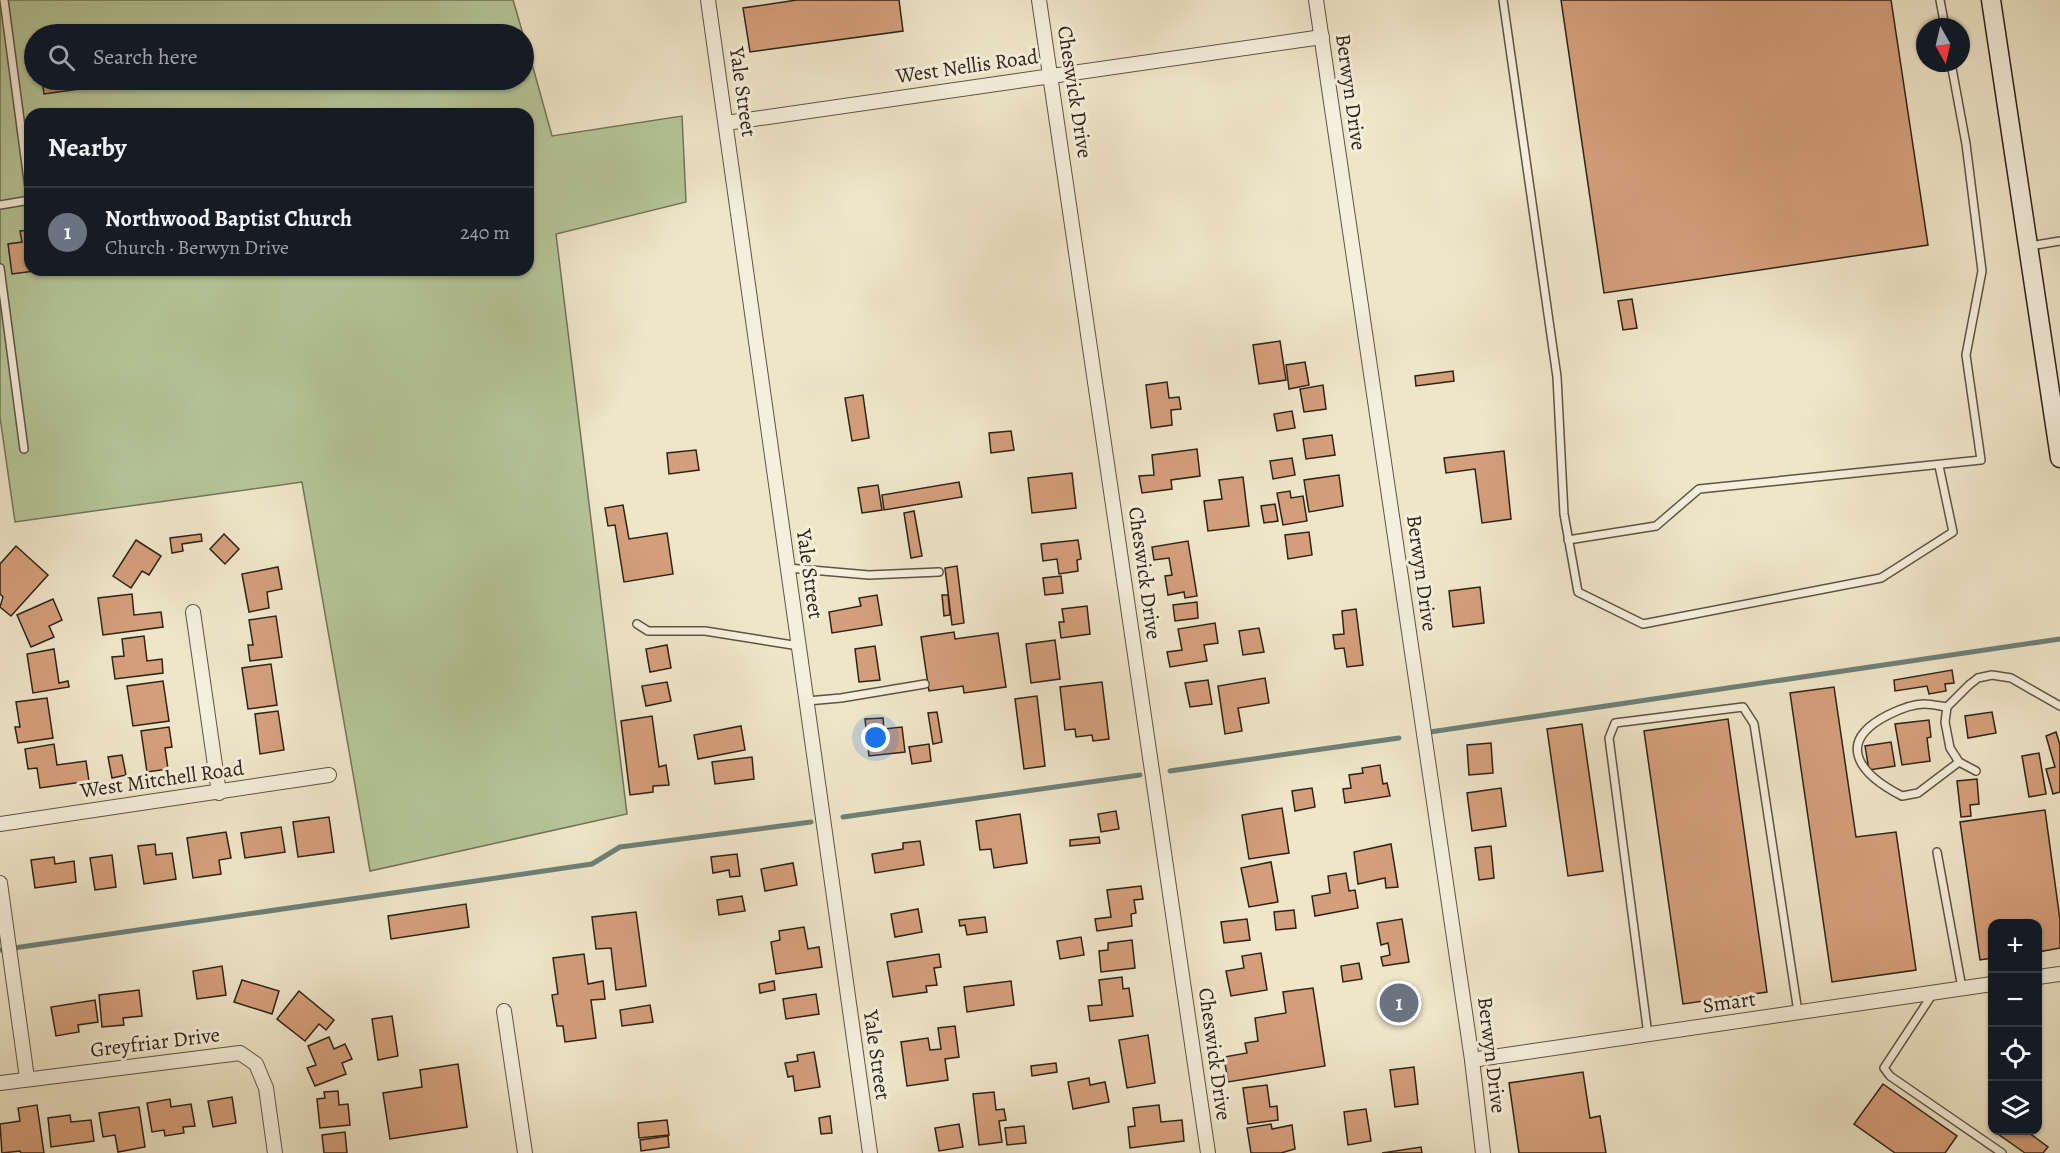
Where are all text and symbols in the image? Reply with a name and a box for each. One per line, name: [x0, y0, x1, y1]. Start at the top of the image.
north arrow: [1916, 18, 1970, 72]
search box: [24, 24, 534, 90]
street label: Cheswick Drive: [1051, 24, 1099, 160]
street label: Berwyn Drive: [1329, 32, 1373, 152]
icon: search: [45, 41, 78, 74]
text: Search here: [93, 42, 198, 72]
street label: West Nellis Road: [893, 42, 1041, 90]
street label: Yale Street: [723, 44, 763, 139]
text: Nearby: [48, 130, 127, 165]
text: Northwood Baptist Church: [105, 204, 352, 234]
text: 1: [64, 219, 71, 246]
text: 240 m: [460, 219, 510, 246]
text: Church · Berwyn Drive: [105, 234, 289, 261]
street label: Cheswick Drive: [1122, 505, 1168, 641]
street label: Berwyn Drive: [1400, 513, 1444, 633]
street label: Yale Street: [790, 526, 830, 621]
your location: [861, 723, 890, 752]
street label: West Mitchell Road: [77, 754, 246, 804]
map controls: [1988, 919, 2042, 1135]
button: +: [1988, 919, 2042, 973]
button: −: [1988, 973, 2042, 1027]
pin: 1: [1380, 980, 1418, 1026]
street label: Smart: [1701, 984, 1757, 1020]
street label: Cheswick Drive: [1192, 986, 1238, 1122]
street label: Berwyn Drive: [1471, 995, 1513, 1115]
street label: Yale Street: [857, 1007, 897, 1102]
street label: Greyfriar Drive: [89, 1020, 221, 1064]
button: locate: [1988, 1027, 2042, 1081]
button: layers: [1988, 1081, 2042, 1135]

